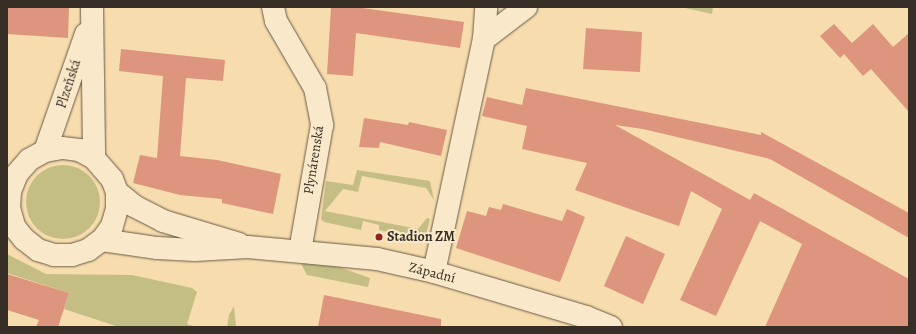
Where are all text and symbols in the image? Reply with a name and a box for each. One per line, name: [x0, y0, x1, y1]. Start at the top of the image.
street label: Plzeňská: [53, 57, 85, 111]
street label: Plynárenská: [300, 124, 328, 196]
place label: Stadion ZM: [387, 229, 455, 245]
marker: Stadion ZM: [374, 232, 384, 242]
street label: Západní: [407, 259, 457, 287]

